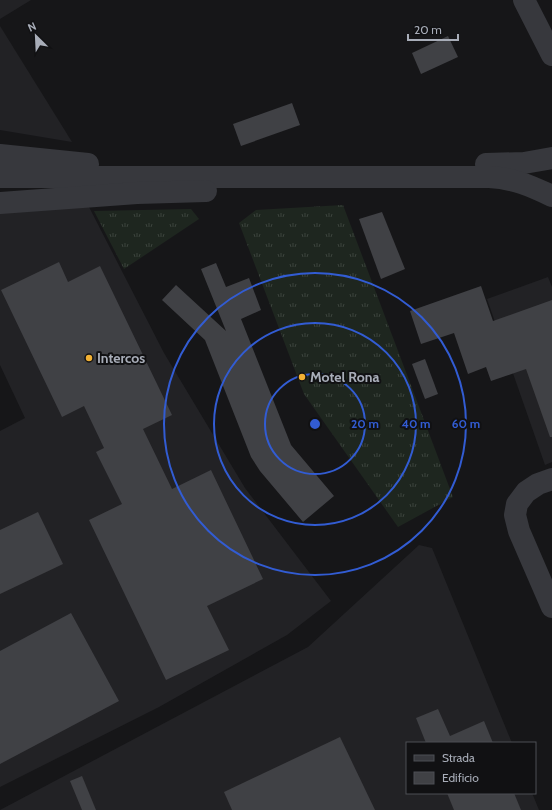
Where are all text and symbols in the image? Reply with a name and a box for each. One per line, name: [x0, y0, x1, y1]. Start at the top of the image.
north arrow: [16, 16, 56, 56]
scale bar: [408, 16, 458, 42]
text: N: [26, 19, 38, 35]
text: 20 m: [414, 22, 442, 37]
place label: Intercos: [97, 349, 145, 367]
marker: Intercos: [84, 353, 94, 363]
place label: Motel Rona: [310, 368, 379, 386]
marker: Motel Rona: [297, 372, 307, 382]
text: 20 m: [351, 416, 379, 431]
text: 40 m: [401, 416, 431, 431]
text: 60 m: [452, 416, 480, 431]
centre of rings: [308, 417, 322, 431]
legend: [406, 742, 536, 794]
text: Strada: [442, 750, 475, 765]
text: Edificio: [442, 770, 479, 785]

